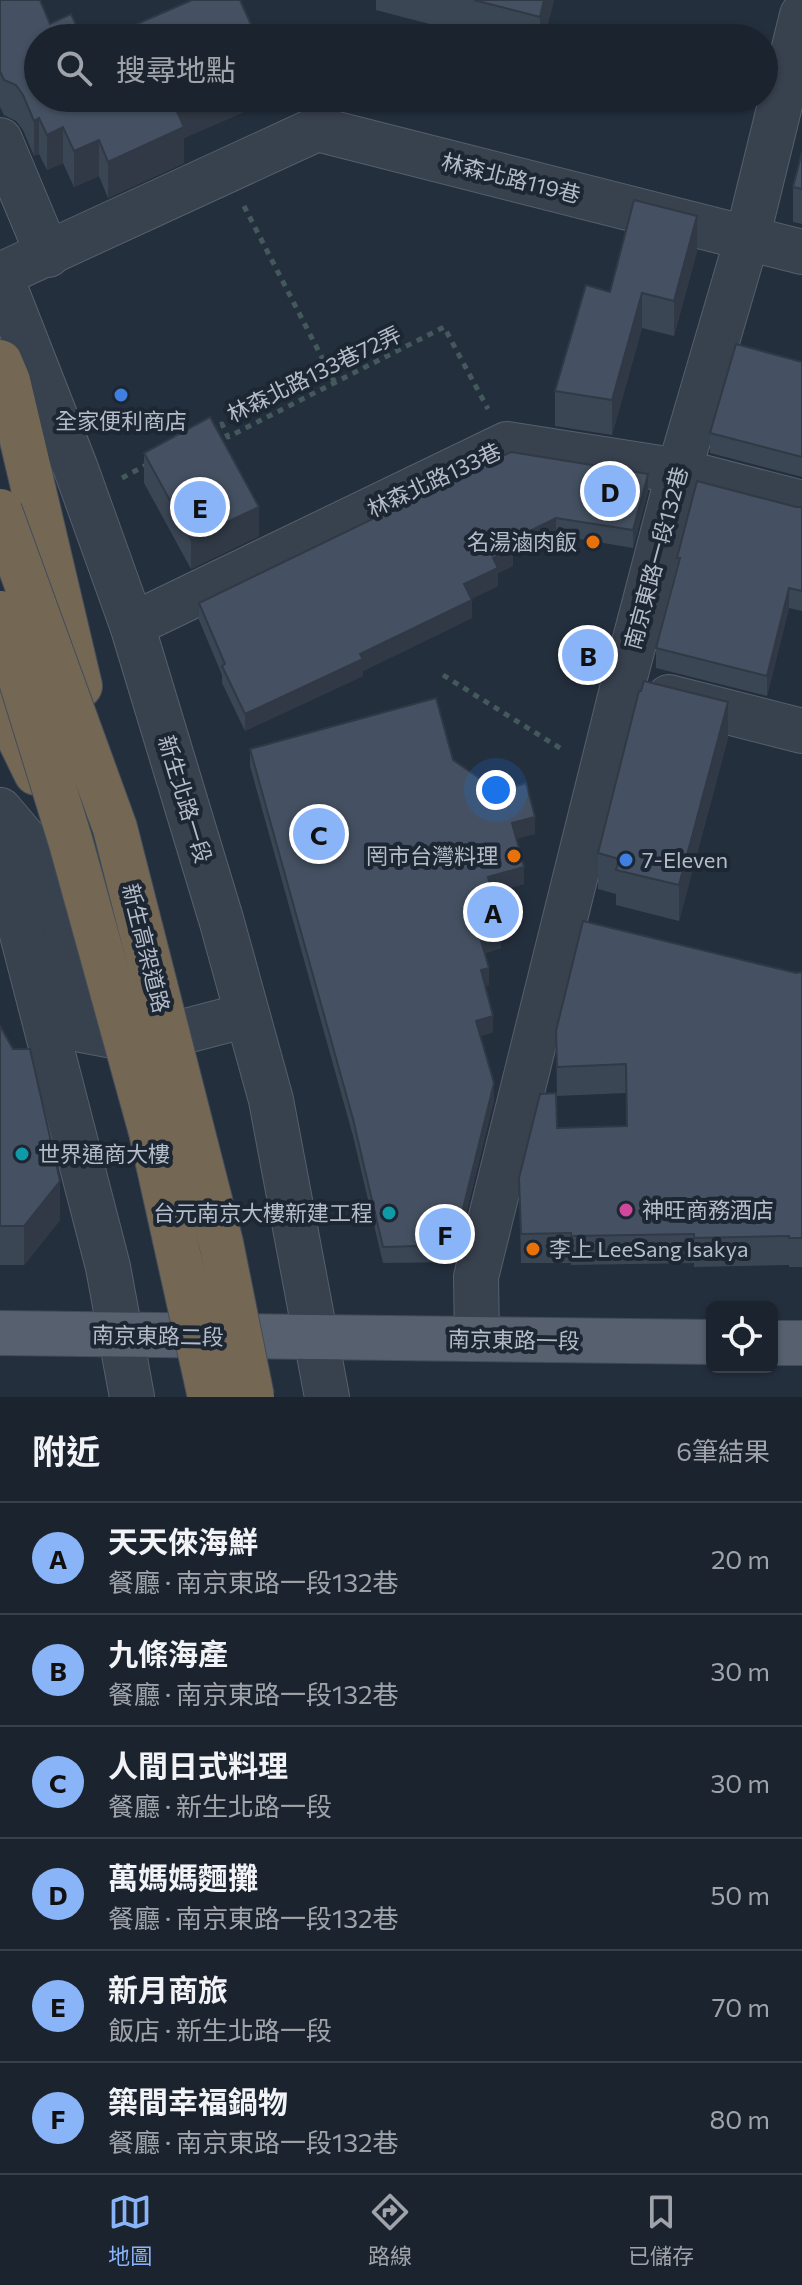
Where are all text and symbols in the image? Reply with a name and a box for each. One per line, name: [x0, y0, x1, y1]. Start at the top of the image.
search box: [24, 24, 778, 112]
icon: search: [52, 46, 96, 90]
text: 搜尋地點: [116, 50, 236, 87]
street label: 林森北路119巷: [439, 147, 583, 208]
street label: 林森北路133巷72弄: [222, 320, 405, 427]
marker: 全家便利商店: [112, 386, 130, 404]
place label: 全家便利商店: [55, 407, 187, 434]
street label: 林森北路133巷: [363, 437, 505, 522]
pin: D: [584, 461, 636, 521]
street label: 南京東路一段132巷: [618, 464, 693, 652]
pin: E: [174, 477, 226, 537]
place label: 名湯滷肉飯: [467, 528, 577, 555]
marker: 名湯滷肉飯: [584, 533, 602, 551]
pin: B: [562, 625, 614, 685]
street label: 新生北路一段: [153, 732, 218, 866]
your location: [476, 770, 516, 810]
pin: C: [293, 804, 345, 864]
place label: 罔市台灣料理: [366, 842, 498, 869]
place label: 7-Eleven: [642, 846, 728, 873]
marker: 罔市台灣料理: [505, 847, 523, 865]
marker: 7-Eleven: [617, 851, 635, 869]
street label: 新生高架道路: [117, 881, 176, 1015]
pin: A: [467, 882, 519, 942]
place label: 世界通商大樓: [38, 1140, 170, 1167]
marker: 世界通商大樓: [13, 1145, 31, 1163]
place label: 神旺商務酒店: [642, 1196, 774, 1223]
place label: 台元南京大樓新建工程: [153, 1199, 373, 1226]
marker: 神旺商務酒店: [617, 1201, 635, 1219]
marker: 台元南京大樓新建工程: [380, 1204, 398, 1222]
pin: F: [419, 1204, 471, 1264]
place label: 李上 LeeSang Isakya: [549, 1235, 748, 1262]
marker: 李上 LeeSang Isakya: [524, 1240, 542, 1258]
map controls: [706, 1301, 778, 1373]
button: locate: [706, 1301, 778, 1373]
street label: 南京東路二段: [92, 1321, 224, 1350]
street label: 南京東路一段: [448, 1325, 580, 1354]
text: 附近: [32, 1429, 100, 1471]
text: 6筆結果: [676, 1435, 770, 1466]
text: 天天倈海鮮: [108, 1522, 258, 1559]
text: A: [49, 1543, 67, 1574]
text: 20 m: [711, 1543, 770, 1574]
text: 餐廳 · 南京東路一段132巷: [108, 1566, 398, 1597]
text: 九條海產: [108, 1634, 228, 1671]
text: B: [49, 1655, 67, 1686]
text: 30 m: [711, 1655, 770, 1686]
text: 餐廳 · 南京東路一段132巷: [108, 1678, 398, 1709]
text: 人間日式料理: [108, 1746, 288, 1783]
text: C: [49, 1767, 67, 1798]
text: 30 m: [711, 1767, 770, 1798]
text: 餐廳 · 新生北路一段: [108, 1790, 332, 1821]
text: 萬媽媽麵攤: [108, 1858, 258, 1895]
text: D: [48, 1879, 68, 1910]
text: 50 m: [710, 1879, 770, 1910]
text: 餐廳 · 南京東路一段132巷: [108, 1902, 398, 1933]
text: 新月商旅: [108, 1970, 228, 2007]
text: E: [50, 1991, 66, 2022]
text: 70 m: [712, 1991, 770, 2022]
text: 飯店 · 新生北路一段: [108, 2014, 332, 2045]
text: 築間幸福鍋物: [108, 2082, 288, 2119]
text: F: [50, 2103, 66, 2134]
text: 80 m: [710, 2103, 770, 2134]
text: 餐廳 · 南京東路一段132巷: [108, 2126, 398, 2157]
tab: 地圖: [108, 2190, 152, 2270]
tab: 路線: [368, 2190, 412, 2270]
tab: 已儲存: [628, 2190, 694, 2270]

